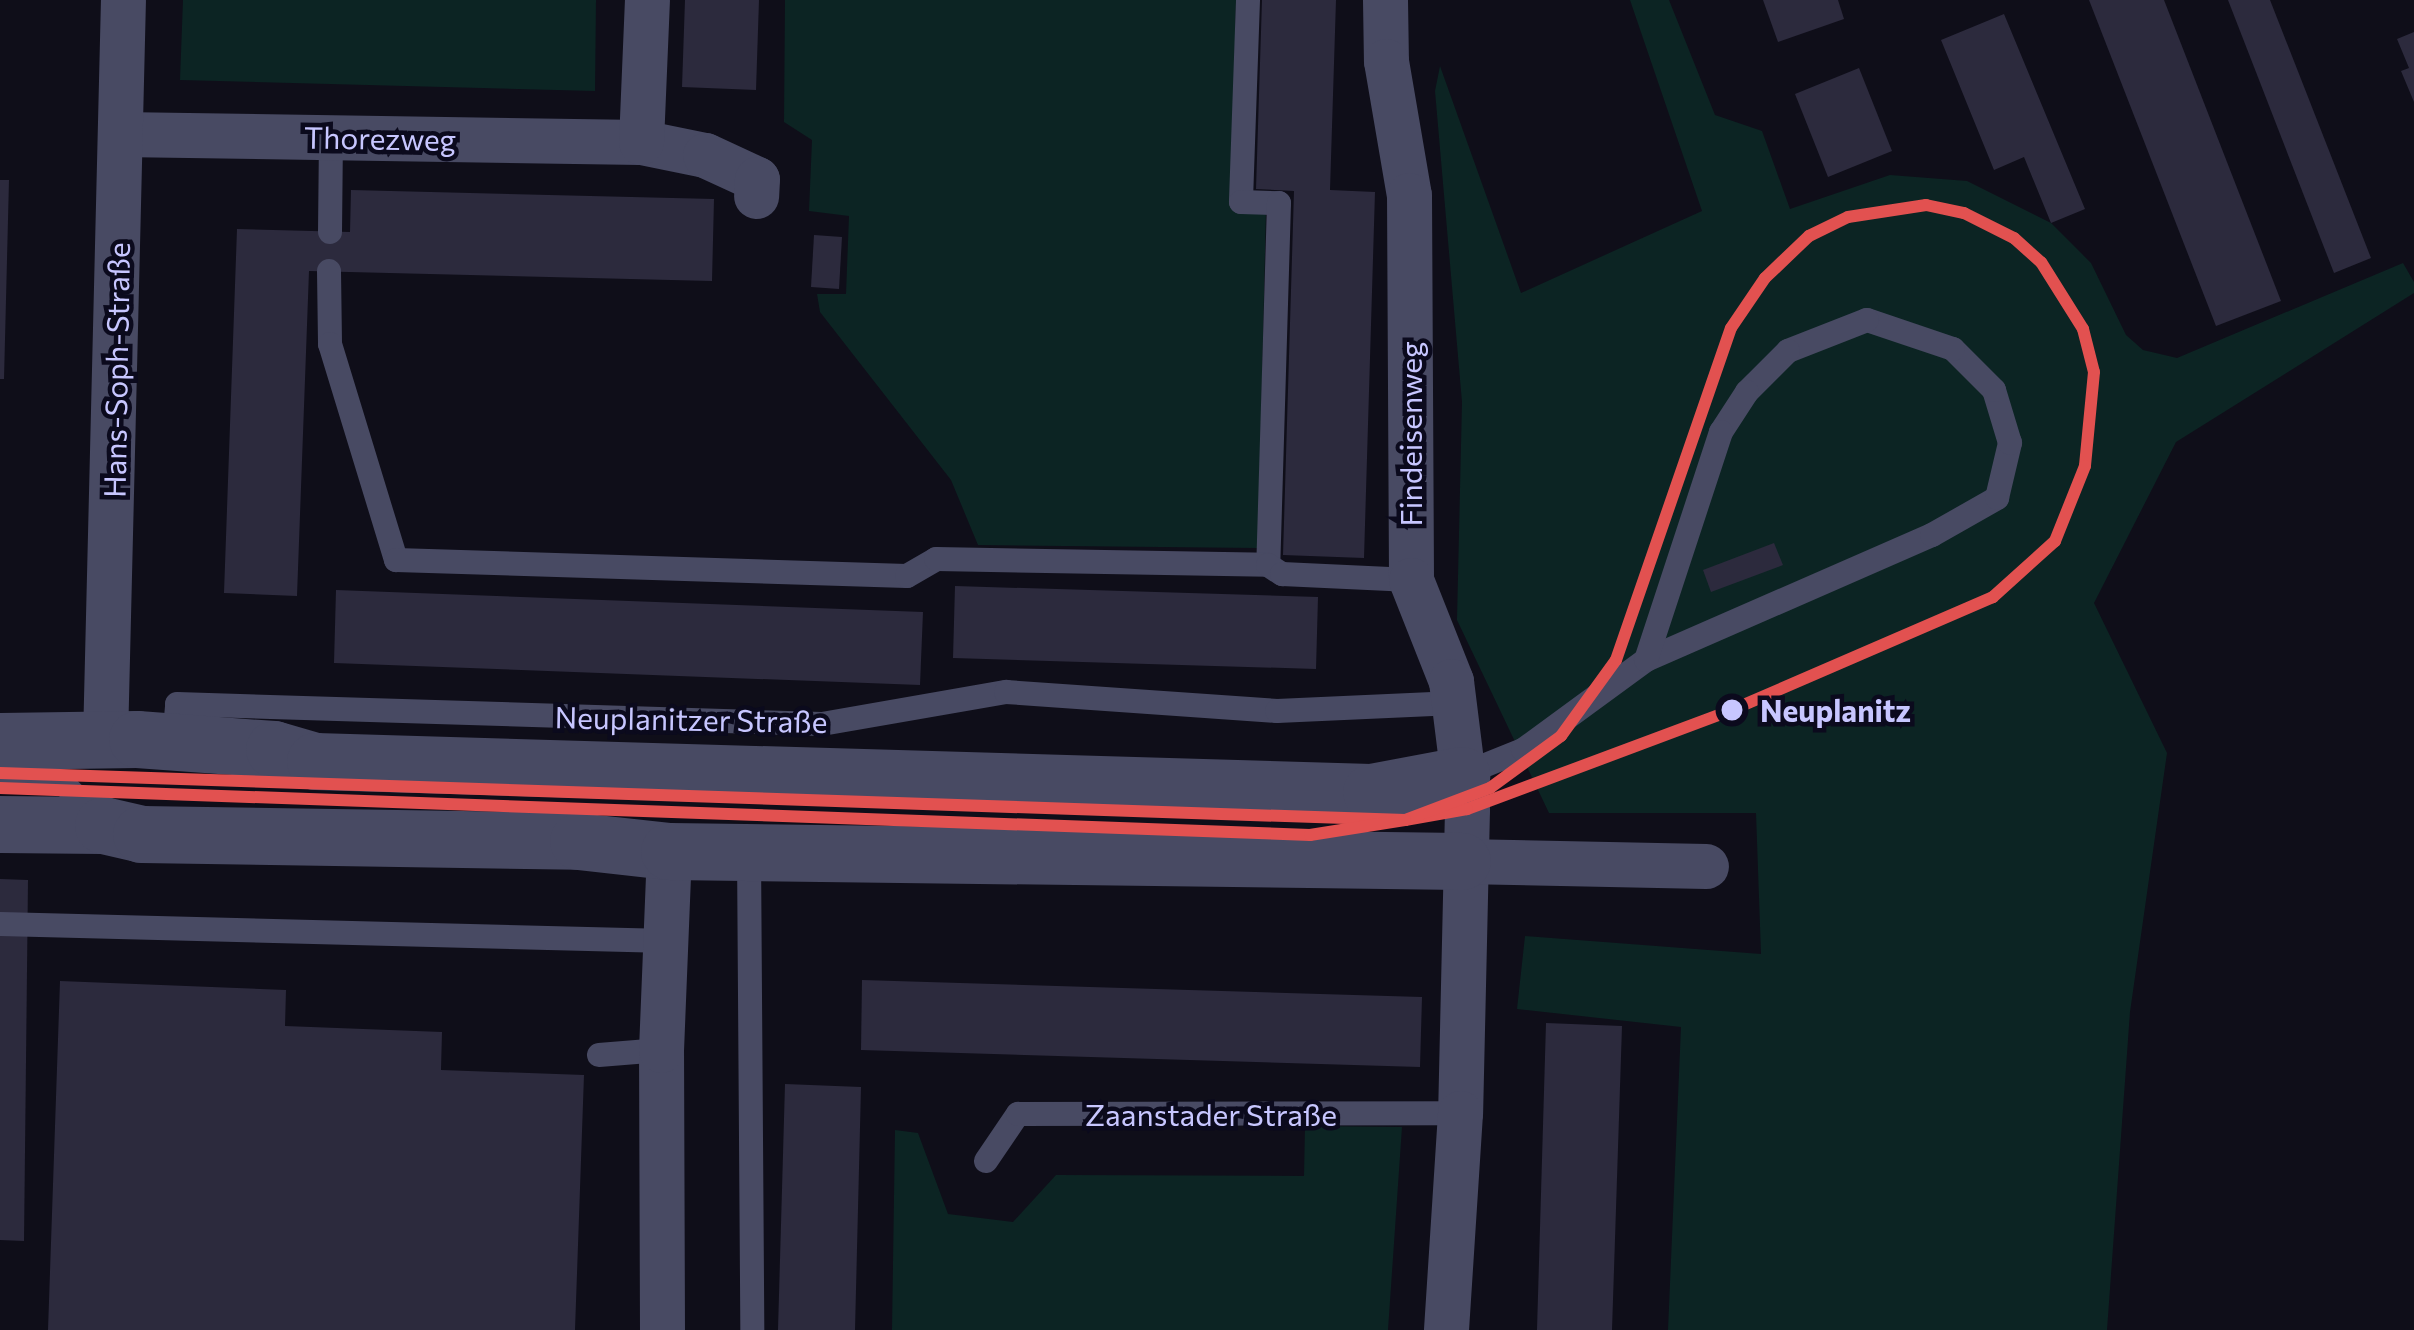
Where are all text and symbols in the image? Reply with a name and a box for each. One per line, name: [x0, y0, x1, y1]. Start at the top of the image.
street label: Thorezweg: [304, 119, 456, 157]
street label: Hans-Soph-Straße: [96, 242, 136, 498]
street label: Findeisenweg: [1392, 342, 1428, 526]
place label: Neuplanitz: [1760, 692, 1911, 728]
marker: Neuplanitz: [1715, 693, 1749, 727]
street label: Neuplanitzer Straße: [554, 699, 828, 739]
street label: Zaanstader Straße: [1085, 1096, 1337, 1132]

